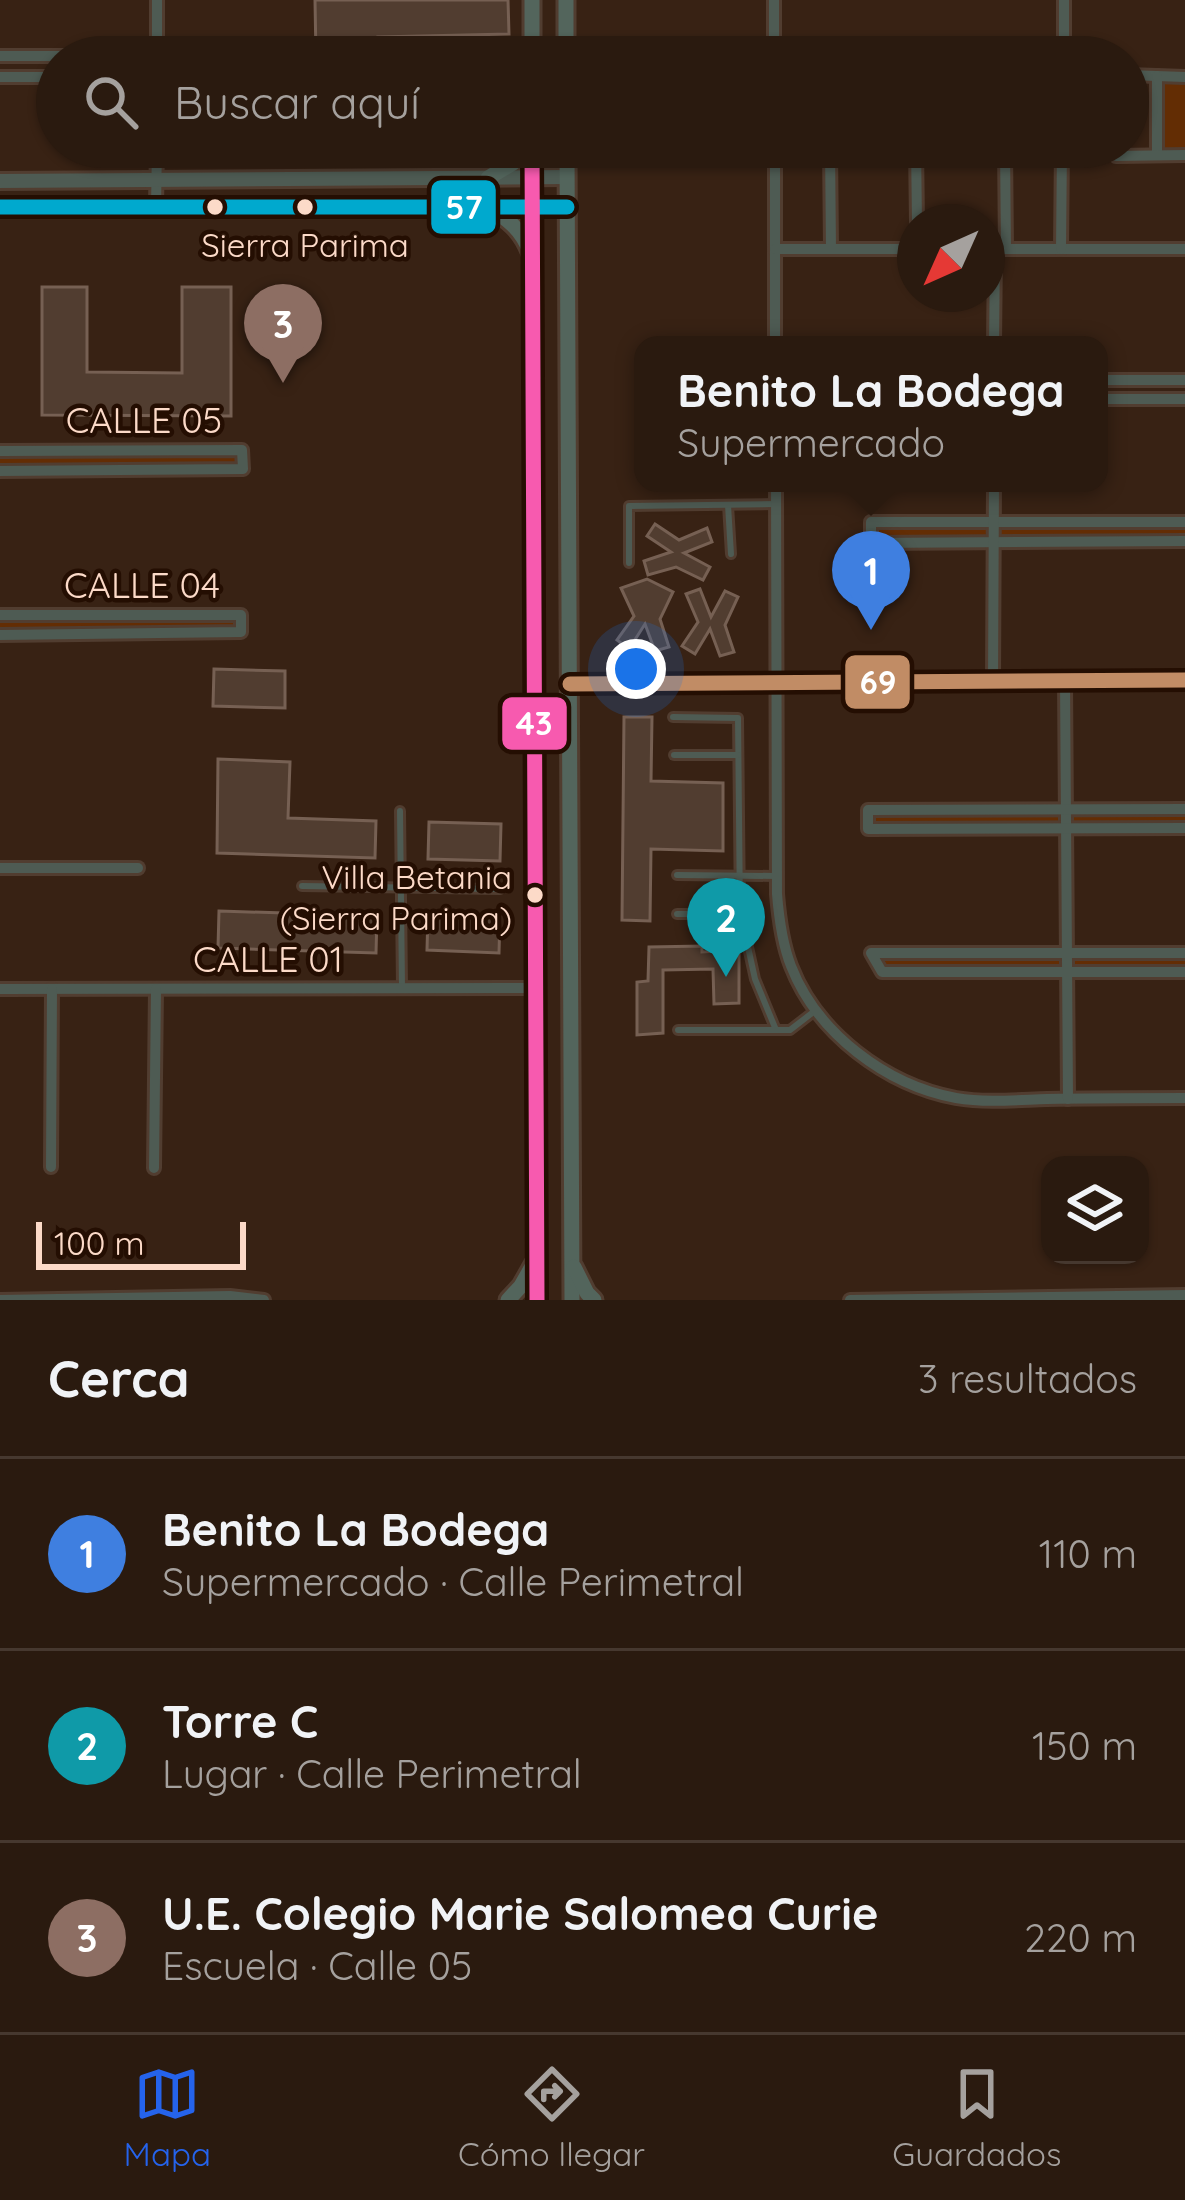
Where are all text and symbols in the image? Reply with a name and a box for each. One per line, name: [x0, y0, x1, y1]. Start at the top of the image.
search box: [36, 36, 1149, 168]
icon: search: [78, 69, 144, 135]
text: Buscar aquí: [174, 74, 420, 130]
line badge: 57: [429, 178, 498, 236]
text: 57: [445, 186, 483, 227]
unlabelled marker: [204, 196, 226, 218]
marker: Sierra Parima: [294, 196, 316, 218]
north arrow: [897, 204, 1005, 312]
place label: Sierra Parima: [201, 224, 409, 265]
pin: 3: [244, 284, 322, 383]
popup: [634, 336, 1108, 492]
text: Benito La Bodega: [677, 362, 1065, 418]
street label: CALLE 05: [66, 397, 222, 442]
text: Supermercado: [677, 418, 945, 467]
pin: 1: [832, 531, 910, 630]
street label: CALLE 04: [64, 562, 220, 607]
your location: [606, 639, 666, 699]
line badge: 69: [843, 653, 912, 711]
text: 69: [860, 661, 897, 702]
line badge: 43: [500, 695, 569, 752]
text: 43: [515, 702, 553, 743]
place label: Villa Betania (Sierra Parima): [280, 856, 512, 938]
pin: 2: [687, 878, 765, 977]
marker: Villa Betania (Sierra Parima): [524, 884, 546, 906]
street label: CALLE 01: [193, 936, 343, 981]
map controls: [1041, 1156, 1149, 1264]
button: layers: [1041, 1156, 1149, 1264]
scale bar: [36, 1216, 246, 1269]
text: 100 m: [54, 1222, 145, 1263]
text: Cerca: [48, 1346, 190, 1410]
text: 3 resultados: [918, 1354, 1137, 1403]
text: Benito La Bodega: [162, 1501, 549, 1557]
text: 1: [79, 1529, 95, 1578]
text: 110 m: [1039, 1529, 1137, 1578]
text: Supermercado · Calle Perimetral: [162, 1557, 744, 1606]
text: Torre C: [162, 1693, 318, 1749]
text: 2: [76, 1721, 98, 1770]
text: 150 m: [1032, 1721, 1137, 1770]
text: Lugar · Calle Perimetral: [162, 1749, 582, 1798]
text: U.E. Colegio Marie Salomea Curie: [162, 1885, 879, 1941]
text: 3: [77, 1913, 97, 1962]
text: 220 m: [1024, 1913, 1137, 1962]
text: Escuela · Calle 05: [162, 1941, 472, 1990]
tab: Mapa: [124, 2061, 211, 2174]
tab: Cómo llegar: [458, 2061, 645, 2174]
tab: Guardados: [892, 2061, 1061, 2174]

